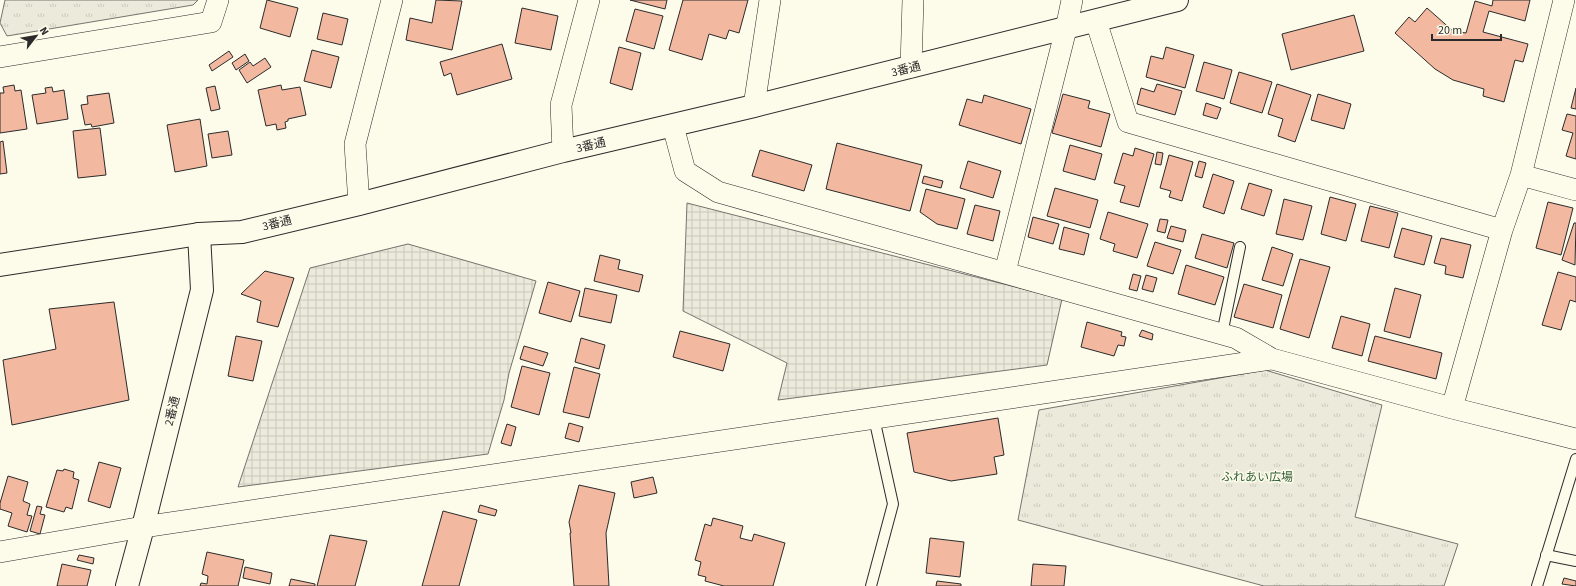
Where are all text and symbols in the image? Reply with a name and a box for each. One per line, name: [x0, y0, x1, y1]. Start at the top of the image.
north arrow: [16, 16, 56, 56]
scale bar: [1432, 16, 1501, 42]
text: 20 m: [1438, 22, 1462, 39]
text: N: [36, 24, 52, 38]
street label: 3番通: [890, 58, 923, 81]
street label: 3番通: [575, 134, 608, 157]
street label: 3番通: [261, 212, 294, 235]
street label: 2番通: [161, 395, 184, 428]
park label: ふれあい広場: [1221, 469, 1293, 486]

